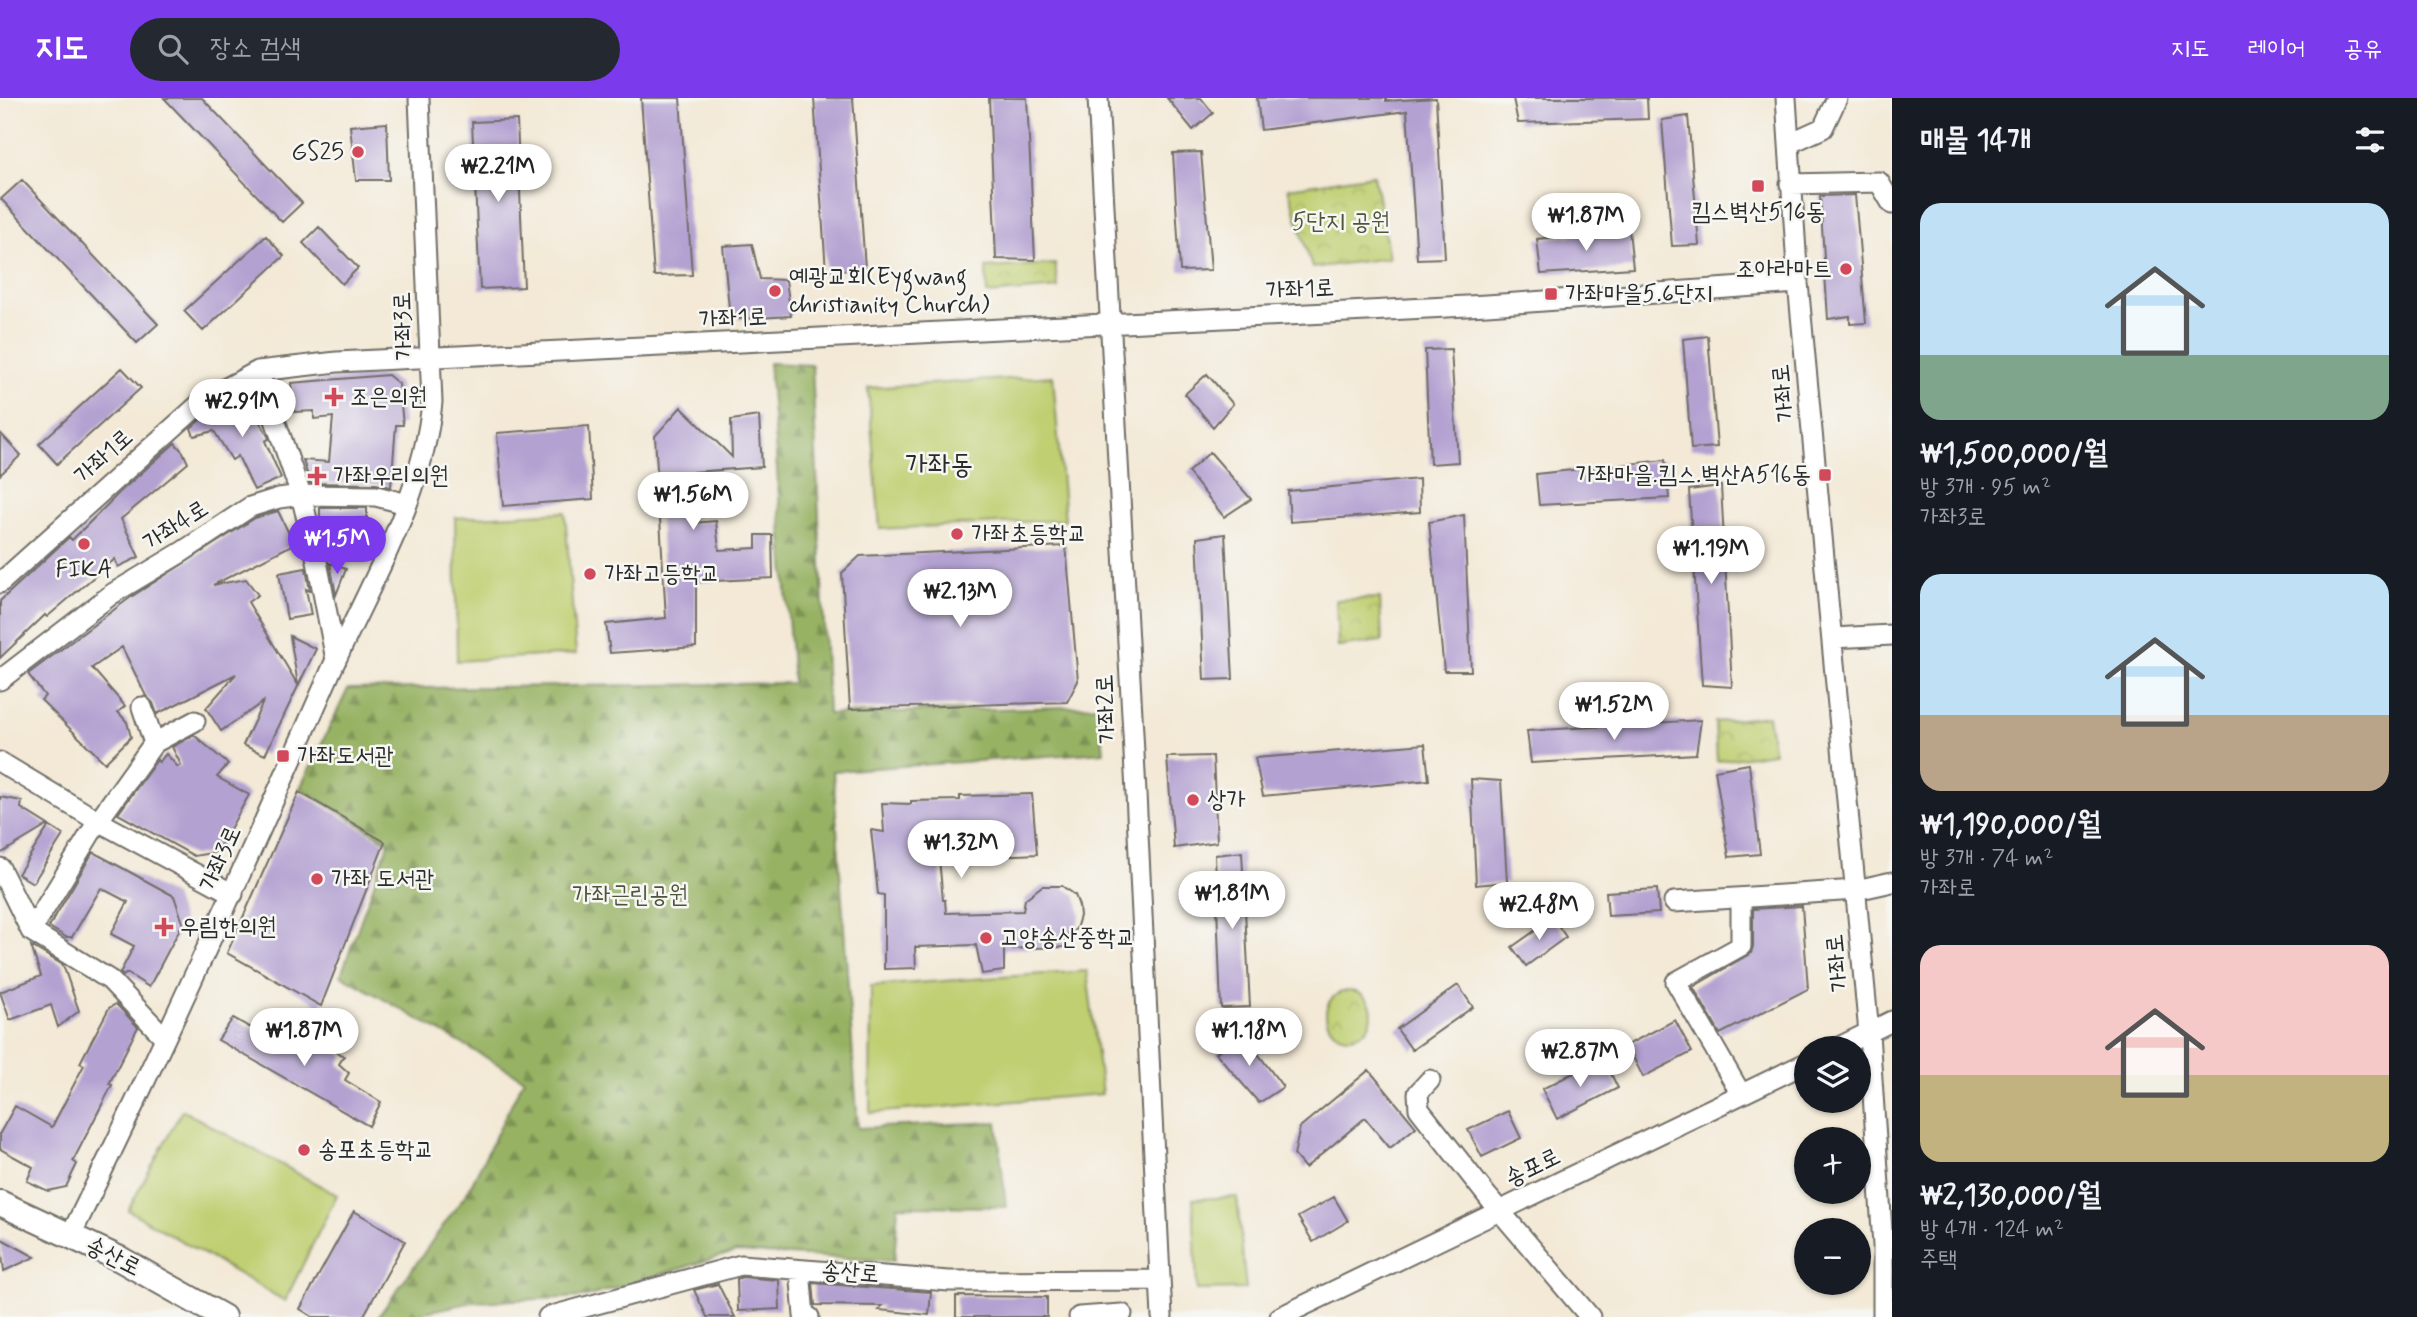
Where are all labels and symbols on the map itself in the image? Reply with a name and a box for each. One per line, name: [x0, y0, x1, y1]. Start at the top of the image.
place label: GS25: [291, 137, 344, 168]
marker: GS25: [350, 144, 366, 160]
pin: ₩2.21M: [441, 144, 555, 204]
marker: 킴스벽산516동: [1750, 178, 1766, 194]
pin: ₩1.87M: [1529, 194, 1643, 253]
place label: 킴스벽산516동: [1691, 197, 1825, 228]
park label: 5단지 공원: [1292, 207, 1390, 238]
place label: 조아라마트: [1735, 254, 1832, 285]
marker: 조아라마트: [1838, 261, 1854, 277]
place label: 예광교회(Eygwang christianity Church): [789, 262, 990, 321]
street label: 가좌1로: [1265, 273, 1335, 307]
place label: 가좌마을5.6단지: [1565, 279, 1713, 310]
marker: 예광교회(Eygwang christianity Church): [767, 283, 783, 299]
marker: 가좌마을5.6단지: [1543, 286, 1559, 302]
street label: 가좌3로: [387, 291, 421, 361]
street label: 가좌1로: [698, 302, 768, 336]
street label: 가좌로: [1766, 363, 1802, 423]
pin: ₩2.91M: [185, 380, 299, 439]
place label: 조은의원: [350, 382, 427, 413]
marker: 조은의원: [324, 387, 344, 407]
street label: 가좌1로: [68, 423, 140, 491]
district label: 가좌동: [905, 447, 973, 484]
place label: 가좌마을.킴스.벽산A516동: [1575, 460, 1811, 491]
place label: 가좌우리의원: [333, 461, 449, 492]
marker: 가좌우리의원: [307, 466, 327, 486]
marker: 가좌마을.킴스.벽산A516동: [1817, 467, 1833, 483]
pin: ₩1.56M: [636, 472, 750, 532]
street label: 가좌4로: [137, 493, 215, 559]
pin: ₩1.5M: [288, 517, 386, 576]
place label: 가좌초등학교: [971, 519, 1087, 550]
marker: 가좌초등학교: [949, 526, 965, 542]
pin: ₩1.19M: [1654, 526, 1768, 586]
marker: FIKA: [76, 536, 92, 552]
place label: FIKA: [56, 555, 112, 586]
place label: 가좌고등학교: [604, 559, 720, 590]
marker: 가좌고등학교: [582, 566, 598, 582]
pin: ₩2.13M: [903, 570, 1017, 629]
street label: 가좌2로: [1090, 673, 1124, 745]
pin: ₩1.52M: [1557, 682, 1671, 742]
place label: 가좌도서관: [297, 741, 394, 772]
marker: 가좌도서관: [275, 748, 291, 764]
place label: 상가: [1207, 785, 1246, 816]
marker: 상가: [1185, 792, 1201, 808]
pin: ₩1.32M: [904, 820, 1018, 880]
street label: 가좌3로: [193, 821, 249, 897]
place label: 가좌 도서관: [331, 864, 434, 895]
marker: 가좌 도서관: [309, 871, 325, 887]
pin: ₩1.81M: [1175, 872, 1289, 931]
park label: 가좌근린공원: [572, 880, 688, 911]
pin: ₩2.48M: [1482, 882, 1596, 942]
place label: 우림한의원: [180, 912, 277, 943]
marker: 우림한의원: [154, 917, 174, 937]
place label: 고양송산중학교: [1000, 923, 1135, 954]
marker: 고양송산중학교: [978, 930, 994, 946]
street label: 가좌로: [1820, 933, 1856, 993]
pin: ₩1.87M: [247, 1009, 361, 1068]
pin: ₩1.18M: [1192, 1009, 1306, 1068]
pin: ₩2.87M: [1523, 1030, 1637, 1089]
place label: 송포초등학교: [318, 1135, 434, 1166]
street label: 송포로: [1500, 1141, 1566, 1195]
marker: 송포초등학교: [296, 1142, 312, 1158]
street label: 송산로: [80, 1230, 146, 1284]
street label: 송산로: [820, 1256, 880, 1290]

